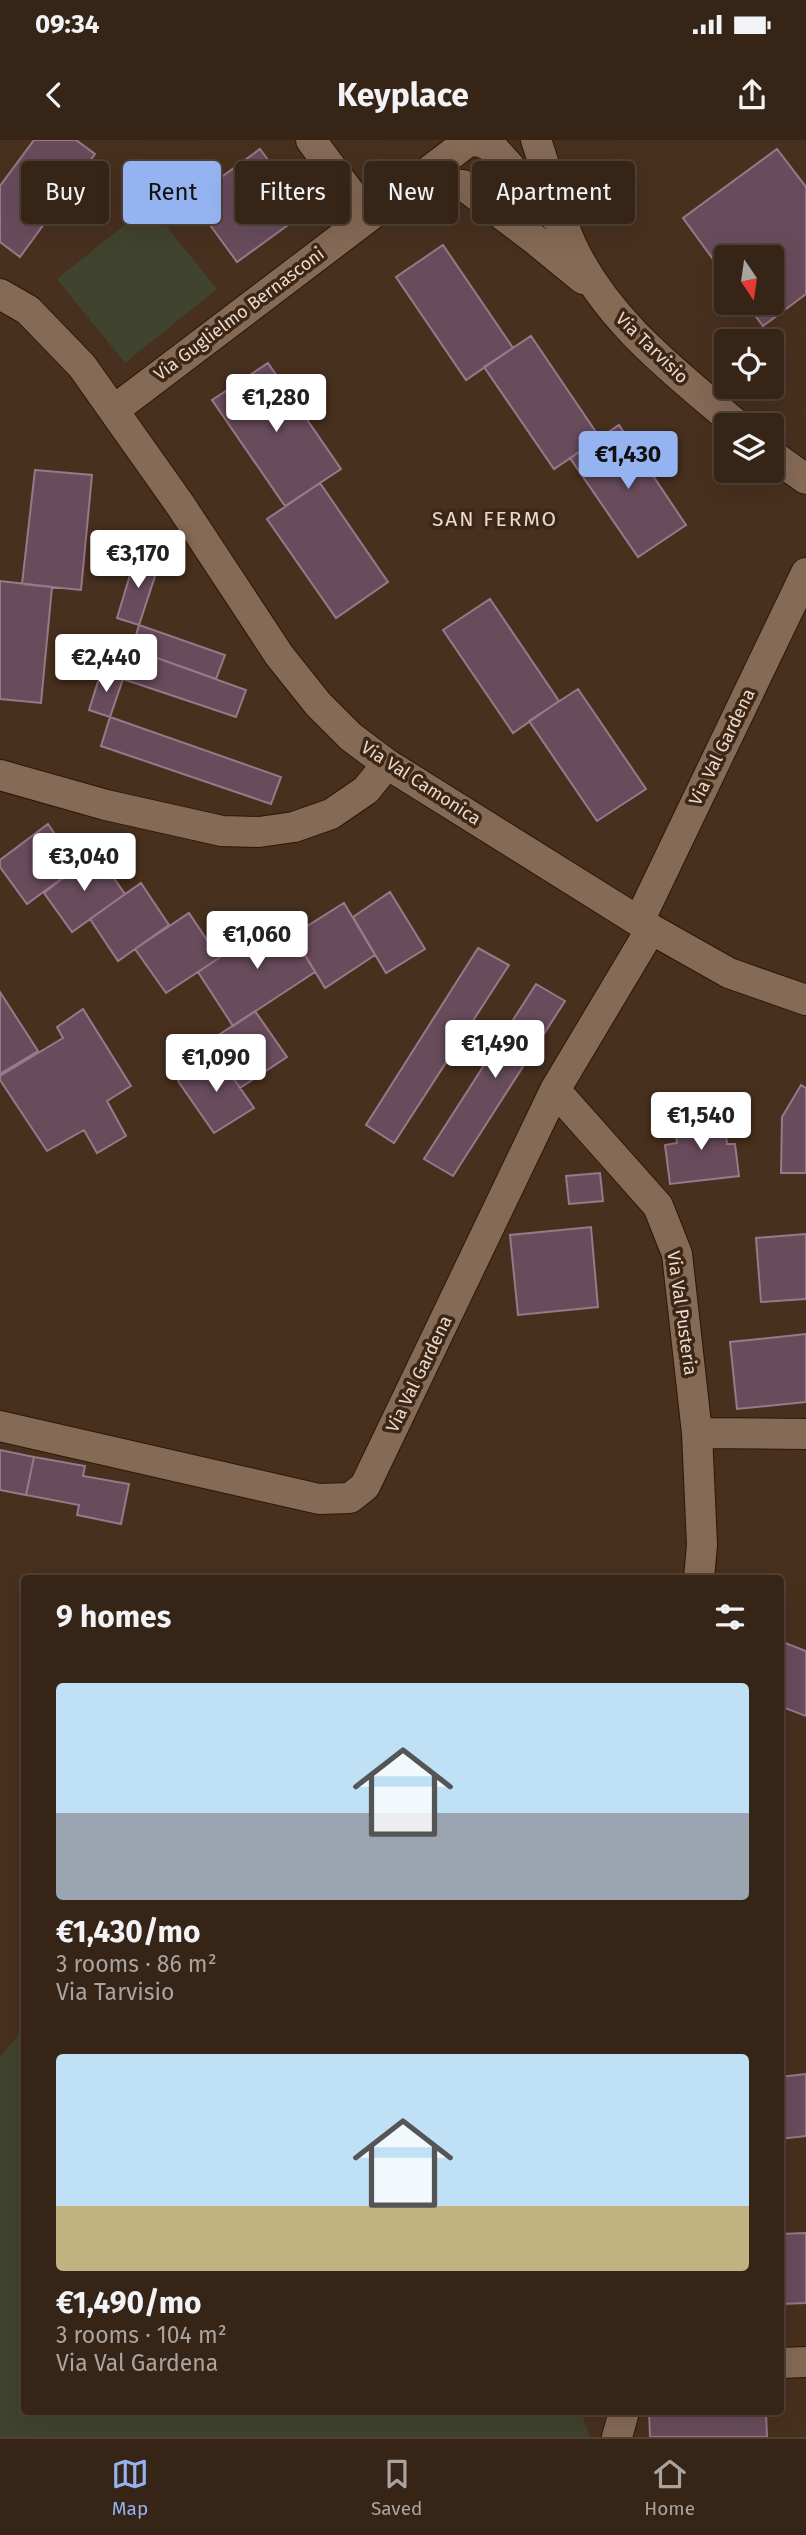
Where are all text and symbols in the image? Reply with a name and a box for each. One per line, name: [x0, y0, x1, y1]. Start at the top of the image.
text: 09:34: [35, 9, 99, 40]
icon: back: [35, 76, 73, 114]
text: Keyplace: [337, 76, 469, 114]
icon: share: [733, 76, 771, 114]
chip: Buy: [21, 161, 109, 224]
chip: Rent: [123, 161, 221, 224]
chip: Filters: [235, 161, 350, 224]
chip: New: [364, 161, 458, 224]
chip: Apartment: [472, 161, 635, 224]
street label: Via Guglielmo Bernasconi: [149, 243, 329, 385]
north arrow: [714, 245, 784, 315]
map controls: [714, 245, 784, 483]
street label: Via Tarvisio: [611, 308, 693, 388]
button: locate: [714, 329, 784, 399]
pin: €1,280: [219, 374, 333, 434]
text: €1,280: [242, 383, 310, 411]
button: layers: [714, 413, 784, 483]
pin: €1,430: [571, 432, 685, 491]
text: €1,430: [595, 440, 661, 468]
district label: SAN FERMO: [432, 506, 558, 532]
pin: €3,170: [81, 531, 195, 590]
text: €3,170: [106, 539, 170, 567]
pin: €2,440: [49, 634, 163, 694]
text: €2,440: [71, 643, 141, 671]
street label: Via Val Gardena: [684, 685, 760, 809]
street label: Via Val Camonica: [357, 736, 485, 830]
pin: €3,040: [27, 834, 141, 893]
text: €3,040: [49, 842, 119, 870]
pin: €1,060: [200, 912, 314, 971]
text: €1,060: [223, 920, 291, 948]
pin: €1,490: [438, 1020, 552, 1080]
text: €1,490: [461, 1029, 529, 1057]
pin: €1,090: [159, 1034, 273, 1094]
text: €1,090: [182, 1043, 250, 1071]
pin: €1,540: [644, 1093, 758, 1152]
text: €1,540: [667, 1101, 735, 1129]
street label: Via Val Pusteria: [662, 1249, 702, 1377]
street label: Via Val Gardena: [381, 1312, 457, 1436]
icon: filters: [711, 1598, 749, 1636]
text: 9 homes: [56, 1599, 171, 1635]
icon: home: [340, 1729, 466, 1855]
text: €1,430/mo: [56, 1914, 200, 1950]
text: 3 rooms · 86 m²: [56, 1950, 217, 1978]
text: Via Tarvisio: [56, 1978, 174, 2006]
icon: home: [340, 2100, 466, 2226]
text: €1,490/mo: [56, 2285, 202, 2321]
text: 3 rooms · 104 m²: [56, 2321, 227, 2349]
text: Via Val Gardena: [56, 2349, 218, 2377]
tab: Map: [111, 2455, 149, 2520]
tab: Saved: [371, 2455, 422, 2520]
tab: Home: [644, 2455, 695, 2520]

